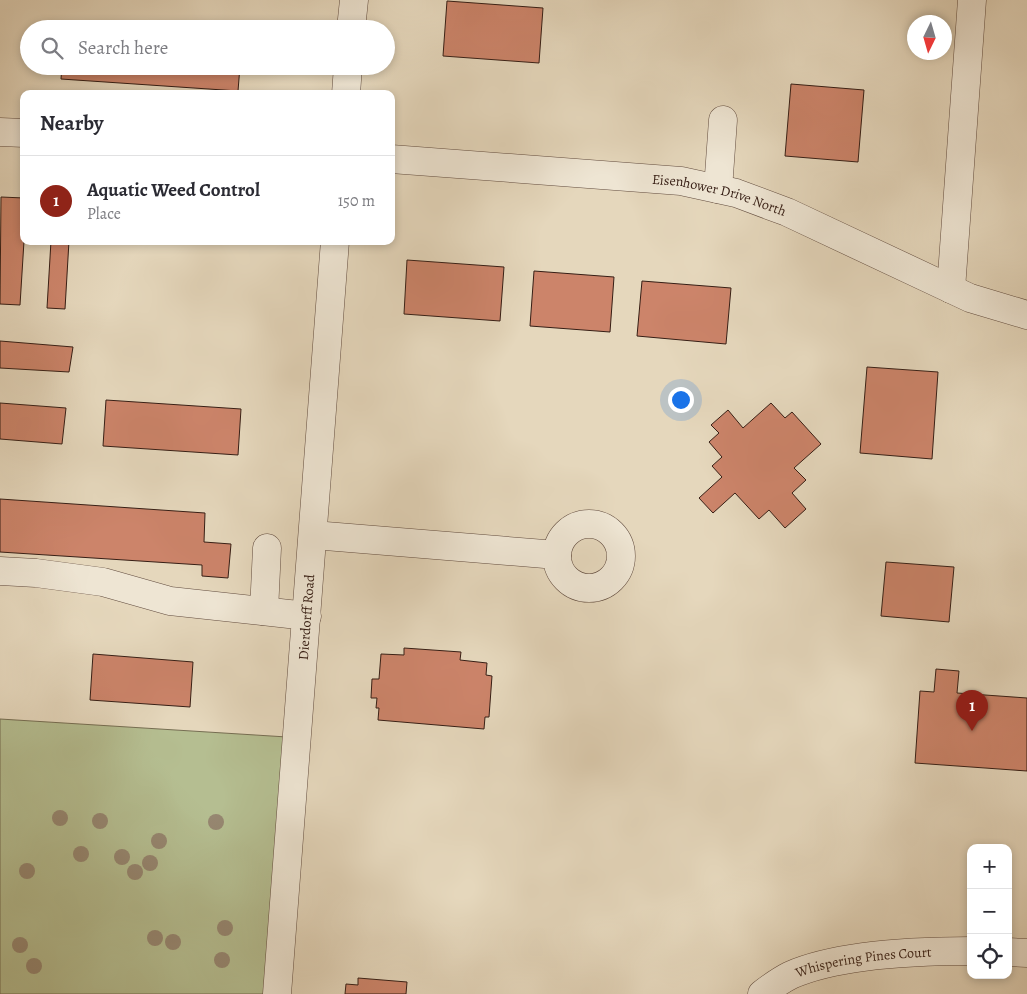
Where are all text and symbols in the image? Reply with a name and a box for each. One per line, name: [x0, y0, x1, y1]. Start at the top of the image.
north arrow: [907, 15, 952, 60]
search box: [20, 20, 395, 75]
icon: search: [38, 34, 66, 62]
text: Search here: [78, 35, 168, 61]
text: Nearby: [40, 109, 103, 137]
street label: Eisenhower Drive North: [651, 170, 789, 221]
text: Aquatic Weed Control: [87, 177, 260, 203]
text: 1: [53, 190, 59, 212]
text: 150 m: [338, 190, 375, 212]
text: Place: [87, 203, 121, 225]
your location: [668, 387, 694, 413]
street label: Dierdorff Road: [294, 573, 319, 661]
pin: 1: [956, 690, 988, 731]
map controls: [967, 844, 1012, 979]
button: +: [967, 844, 1012, 889]
button: −: [967, 889, 1012, 934]
button: locate: [967, 934, 1012, 979]
street label: Whispering Pines Court: [792, 943, 932, 983]

